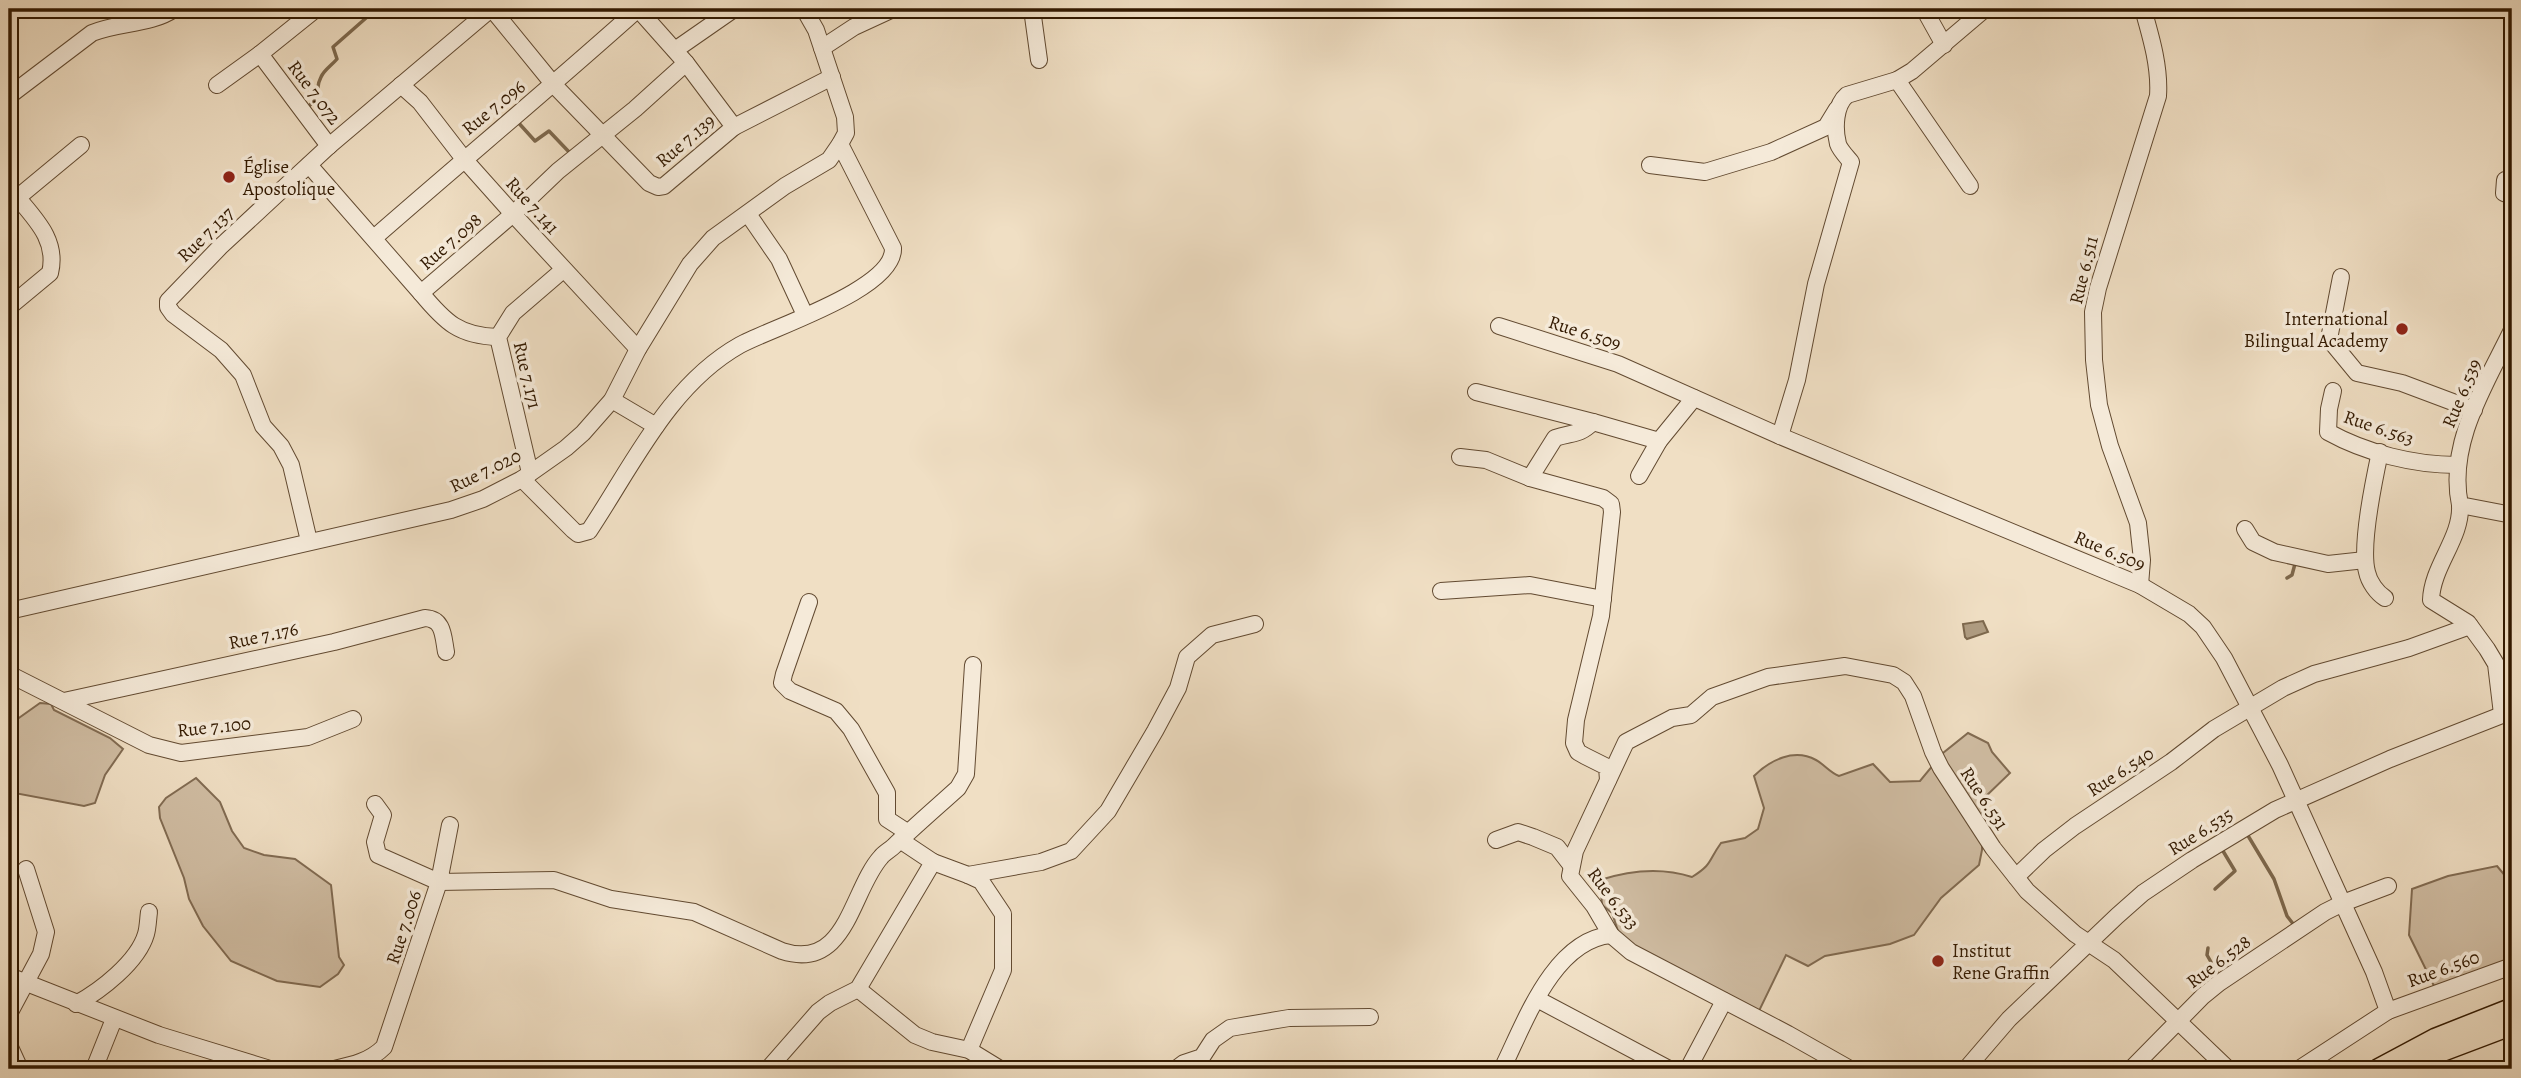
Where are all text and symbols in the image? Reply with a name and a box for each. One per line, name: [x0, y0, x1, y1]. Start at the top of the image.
street label: Rue 7.072: [281, 55, 347, 130]
street label: Rue 7.096: [456, 74, 531, 141]
street label: Rue 7.139: [650, 108, 721, 173]
place label: Église Apostolique: [242, 154, 335, 202]
marker: Église Apostolique: [221, 169, 237, 185]
street label: Rue 7.141: [500, 171, 565, 240]
street label: Rue 7.137: [172, 201, 240, 268]
street label: Rue 7.098: [414, 207, 488, 276]
street label: Rue 6.511: [2063, 233, 2105, 307]
place label: International Bilingual Academy: [2244, 306, 2389, 354]
street label: Rue 6.509: [1545, 309, 1624, 357]
marker: International Bilingual Academy: [2394, 321, 2410, 337]
street label: Rue 7.171: [507, 339, 547, 412]
street label: Rue 6.539: [2436, 355, 2488, 432]
street label: Rue 6.563: [2340, 404, 2417, 452]
street label: Rue 7.020: [445, 442, 526, 499]
street label: Rue 6.509: [2070, 524, 2149, 578]
street label: Rue 7.176: [226, 616, 301, 656]
street label: Rue 7.100: [176, 710, 252, 744]
street label: Rue 6.540: [2082, 740, 2159, 803]
street label: Rue 6.531: [1954, 762, 2015, 836]
street label: Rue 6.535: [2163, 802, 2238, 862]
street label: Rue 6.533: [1581, 862, 1645, 935]
street label: Rue 7.006: [380, 887, 428, 968]
street label: Rue 6.528: [2181, 929, 2256, 995]
place label: Institut Rene Graffin: [1952, 938, 2050, 986]
street label: Rue 6.560: [2404, 944, 2483, 994]
marker: Institut Rene Graffin: [1930, 953, 1946, 969]

